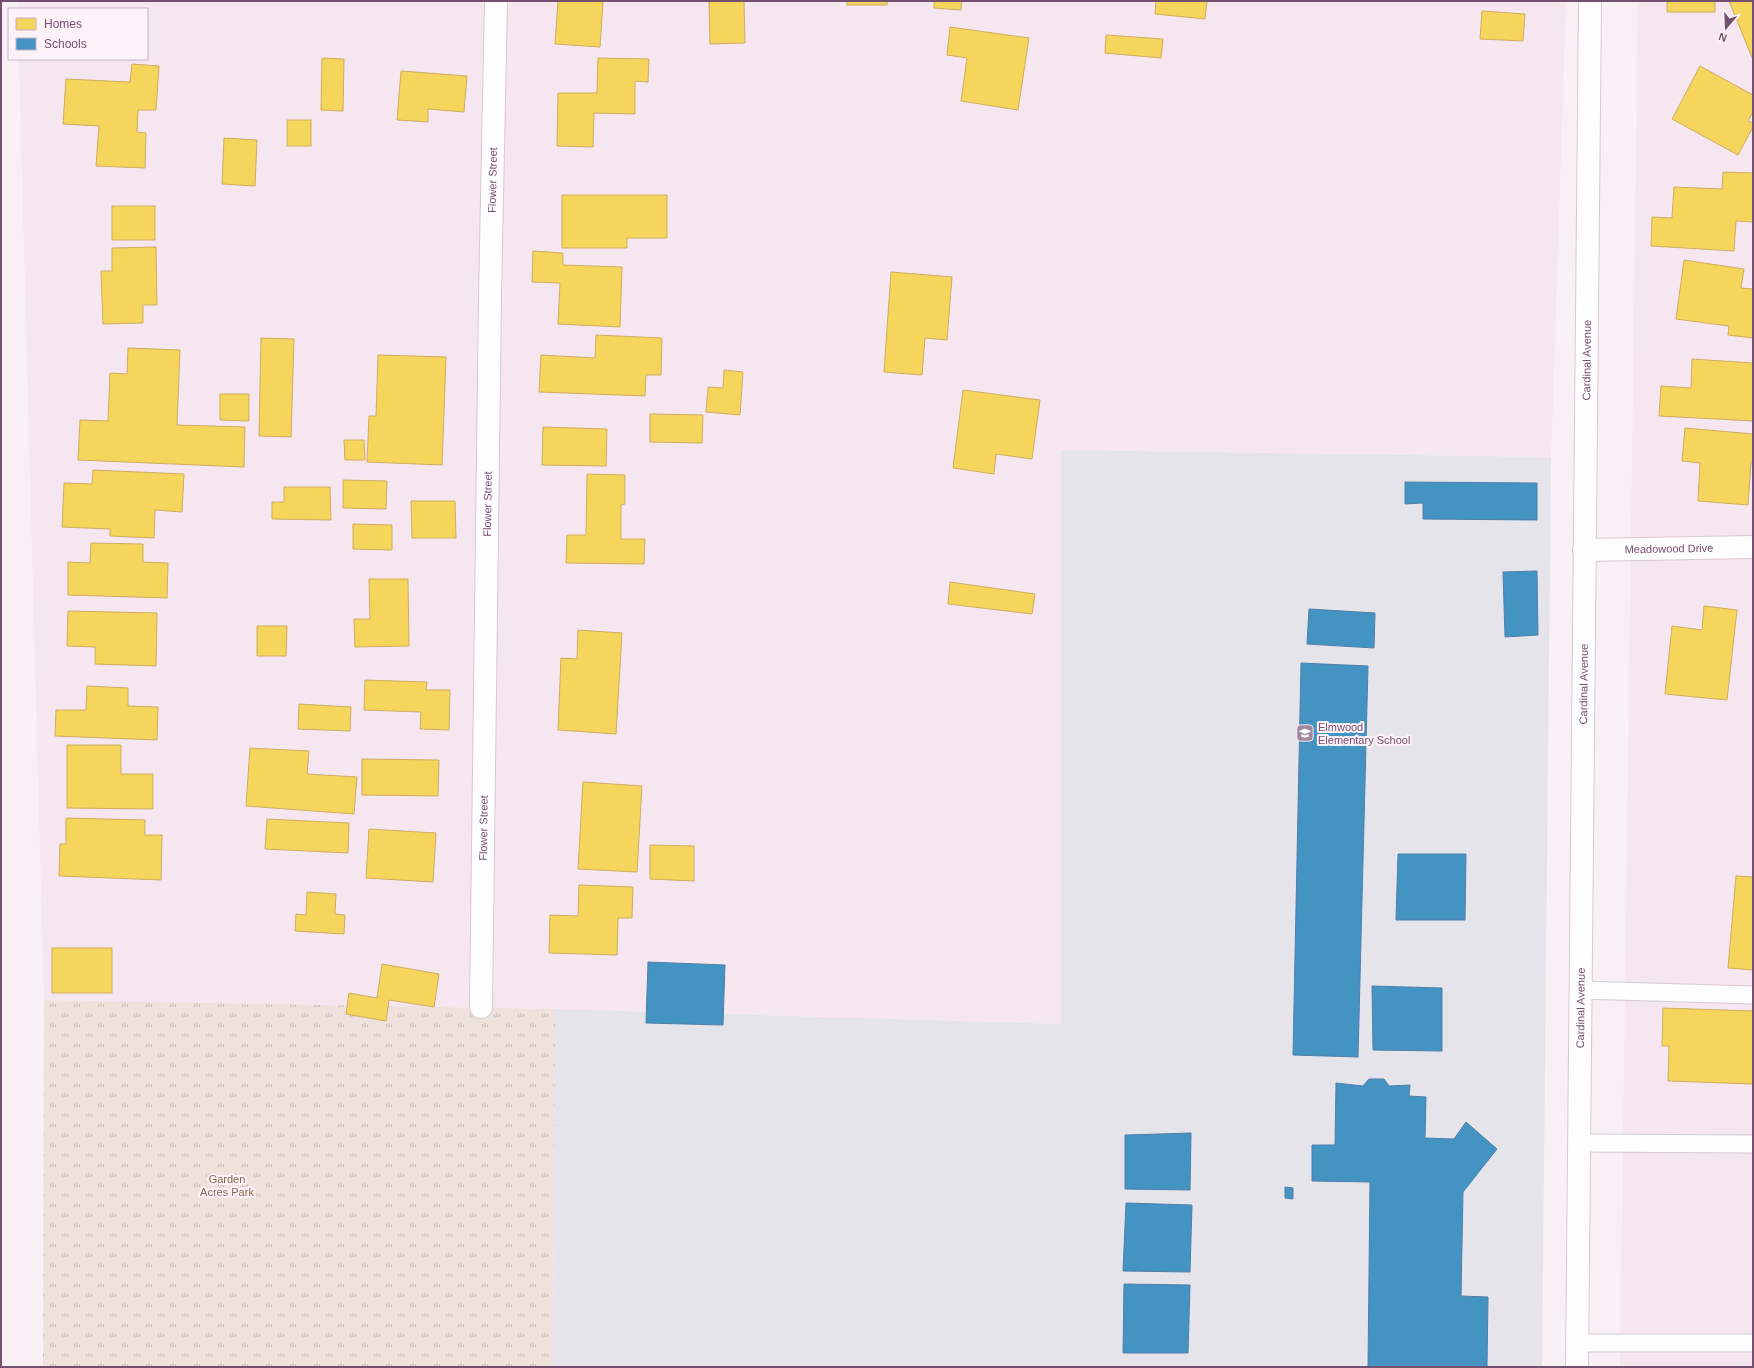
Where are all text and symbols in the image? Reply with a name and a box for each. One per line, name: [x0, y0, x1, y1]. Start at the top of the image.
legend: [8, 8, 148, 60]
north arrow: [1706, 8, 1746, 48]
text: Homes: [44, 17, 82, 31]
text: N: [1717, 30, 1728, 44]
text: Schools: [44, 37, 87, 51]
street label: Flower Street: [486, 147, 499, 213]
street label: Cardinal Avenue: [1580, 320, 1593, 400]
street label: Flower Street: [481, 471, 494, 537]
street label: Meadowood Drive: [1625, 542, 1713, 555]
street label: Cardinal Avenue: [1577, 644, 1590, 724]
place label: Elmwood Elementary School: [1318, 721, 1410, 746]
school or university icon: Elmwood Elementary School: [1295, 723, 1315, 743]
street label: Flower Street: [477, 795, 490, 861]
street label: Cardinal Avenue: [1574, 968, 1587, 1048]
park label: Garden Acres Park: [200, 1173, 254, 1198]

